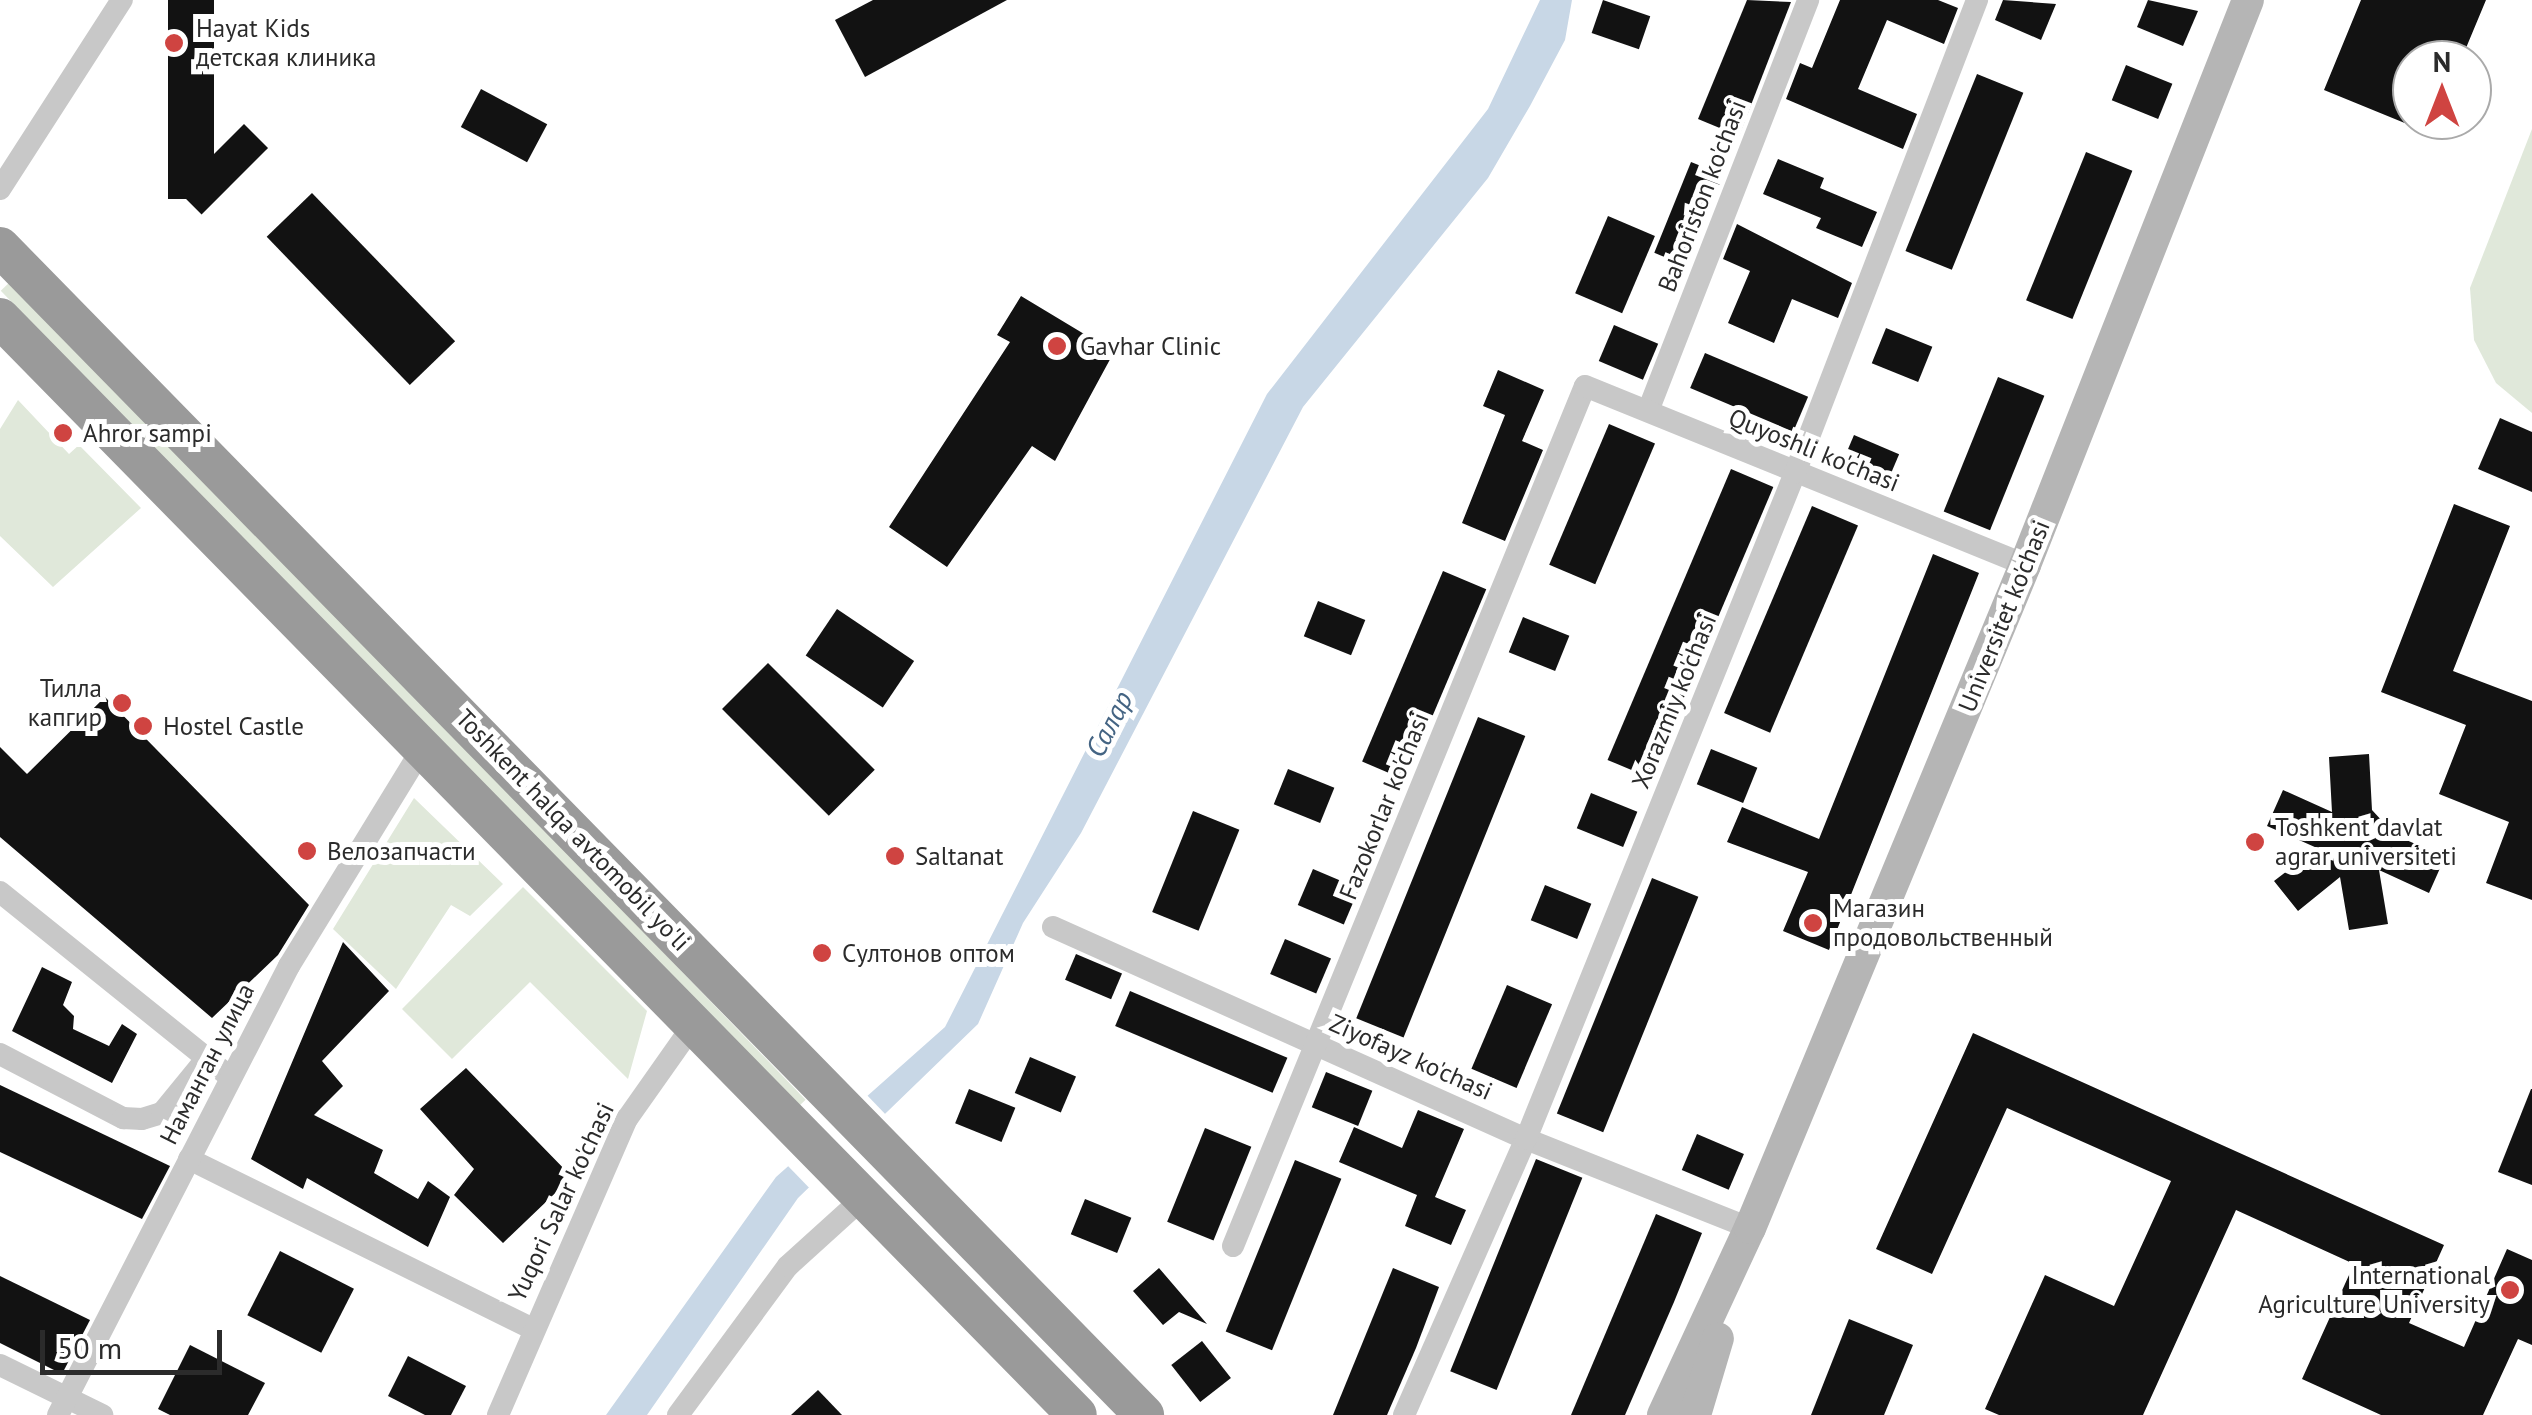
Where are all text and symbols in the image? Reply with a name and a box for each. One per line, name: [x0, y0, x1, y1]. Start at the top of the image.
place label: Hayat Kids детская клиника: [196, 14, 376, 73]
marker: Hayat Kids детская клиника: [161, 30, 187, 56]
north arrow: [2392, 40, 2492, 140]
text: N: [2433, 43, 2451, 80]
street label: Bahoriston ko'chasi: [1652, 96, 1752, 296]
place label: Gavhar Clinic: [1080, 331, 1221, 361]
marker: Gavhar Clinic: [1044, 333, 1070, 359]
street label: Quyoshli ko'chasi: [1724, 402, 1904, 498]
place label: Ahror sampi: [83, 418, 212, 448]
marker: Ahror sampi: [52, 422, 74, 444]
street label: Universitet ko'chasi: [1952, 516, 2056, 716]
street label: Xorazmiy ko'chasi: [1625, 609, 1723, 793]
place label: Тилла капгир: [28, 674, 102, 733]
water label: Салар: [1078, 685, 1140, 763]
marker: Тилла капгир: [111, 692, 133, 714]
street label: Toshkent halqa avtomobil yo'li: [450, 703, 696, 957]
street label: Fazokorlar ko'chasi: [1333, 708, 1435, 904]
place label: Hostel Castle: [163, 711, 304, 741]
marker: Hostel Castle: [132, 715, 154, 737]
place label: Toshkent davlat agrar universiteti: [2275, 813, 2457, 872]
marker: Toshkent davlat agrar universiteti: [2244, 831, 2266, 853]
place label: Велозапчасти: [327, 836, 476, 866]
marker: Велозапчасти: [296, 840, 318, 862]
place label: Saltanat: [915, 841, 1003, 871]
marker: Saltanat: [884, 845, 906, 867]
place label: Магазин продовольственный: [1833, 894, 2053, 953]
marker: Магазин продовольственный: [1802, 912, 1824, 934]
place label: Султонов оптом: [842, 938, 1015, 968]
marker: Султонов оптом: [811, 942, 833, 964]
street label: Наманган улица: [154, 978, 260, 1150]
street label: Ziyofayz ko'chasi: [1325, 1008, 1497, 1106]
street label: Yuqori Salar ko'chasi: [502, 1098, 620, 1306]
place label: International Agriculture University: [2258, 1261, 2490, 1320]
marker: International Agriculture University: [2499, 1279, 2521, 1301]
scale bar: [45, 1310, 228, 1372]
text: 50 m: [57, 1328, 122, 1367]

